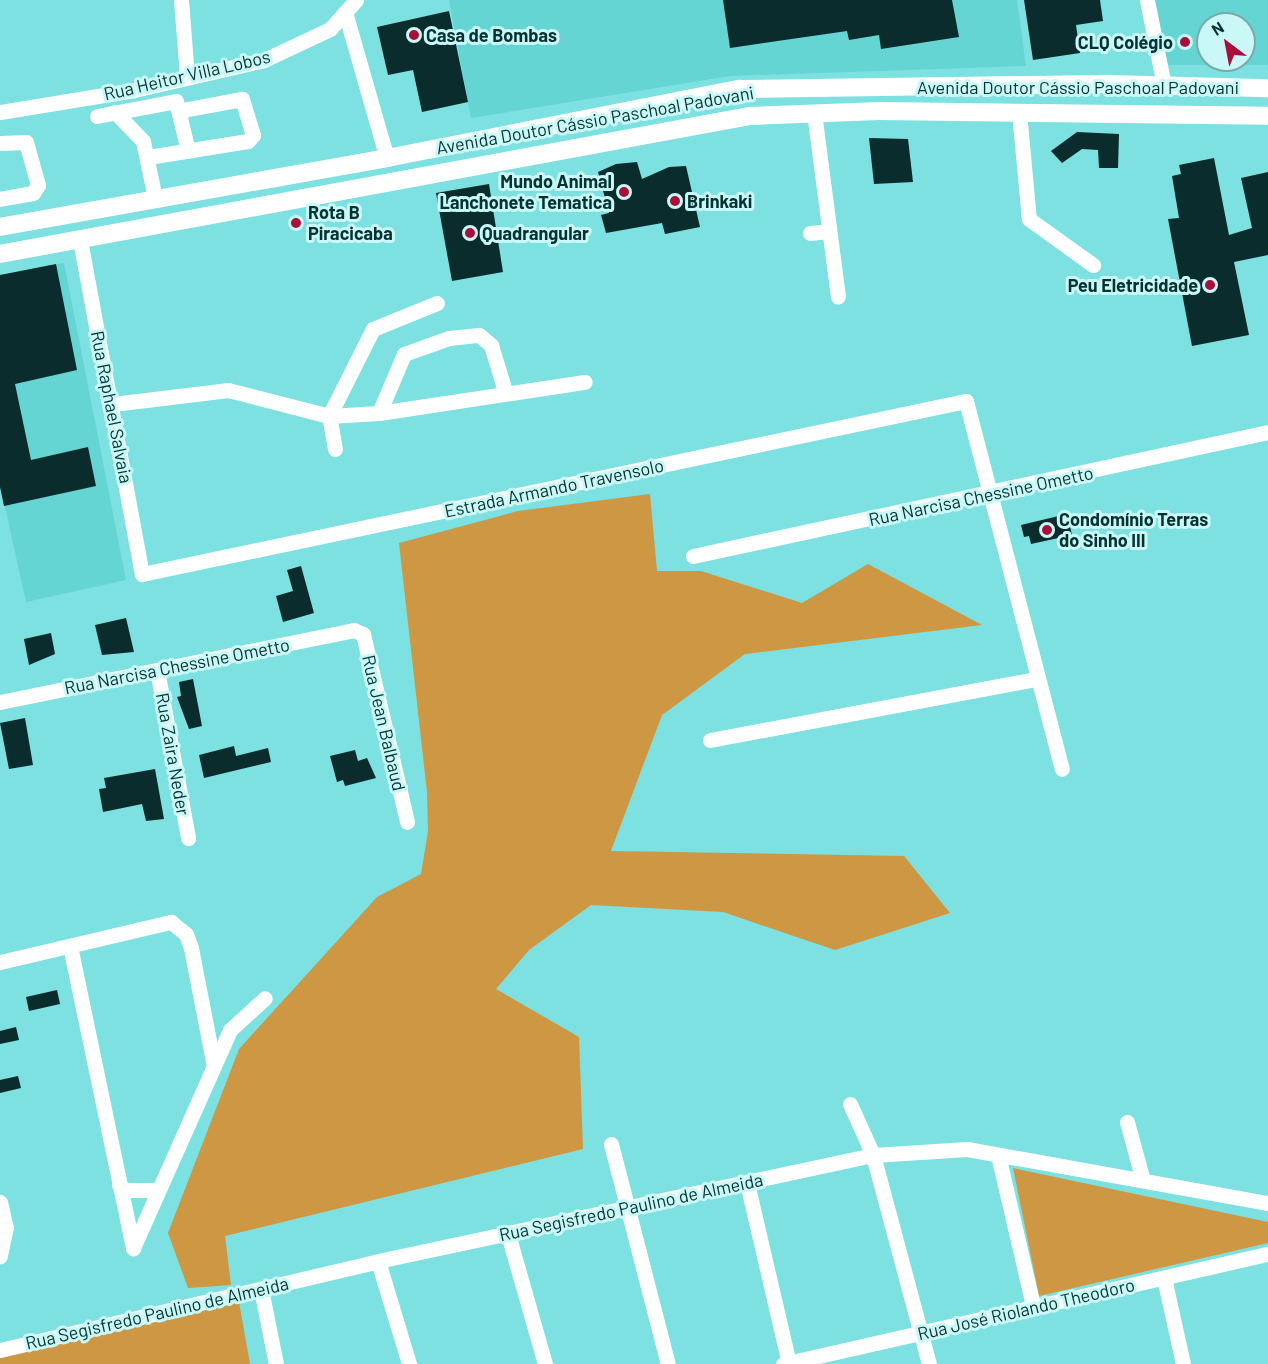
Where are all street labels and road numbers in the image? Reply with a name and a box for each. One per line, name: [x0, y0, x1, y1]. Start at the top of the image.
street label: Rua Heitor Villa Lobos: [102, 45, 272, 105]
street label: Avenida Doutor Cássio Paschoal Padovani: [917, 76, 1239, 98]
street label: Avenida Doutor Cássio Paschoal Padovani: [435, 81, 755, 159]
street label: Rua Raphael Salvaia: [87, 329, 137, 485]
street label: Estrada Armando Travensolo: [442, 454, 666, 522]
street label: Rua Narcisa Chessine Ometto: [867, 462, 1095, 530]
street label: Rua Narcisa Chessine Ometto: [62, 634, 292, 698]
street label: Rua Jean Balbaud: [358, 653, 410, 793]
street label: Rua Zaira Neder: [152, 691, 194, 817]
street label: Rua Segisfredo Paulino de Almeida: [497, 1168, 765, 1246]
street label: Rua Segisfredo Paulino de Almeida: [23, 1272, 291, 1354]
street label: Rua José Riolando Theodoro: [915, 1273, 1137, 1345]

